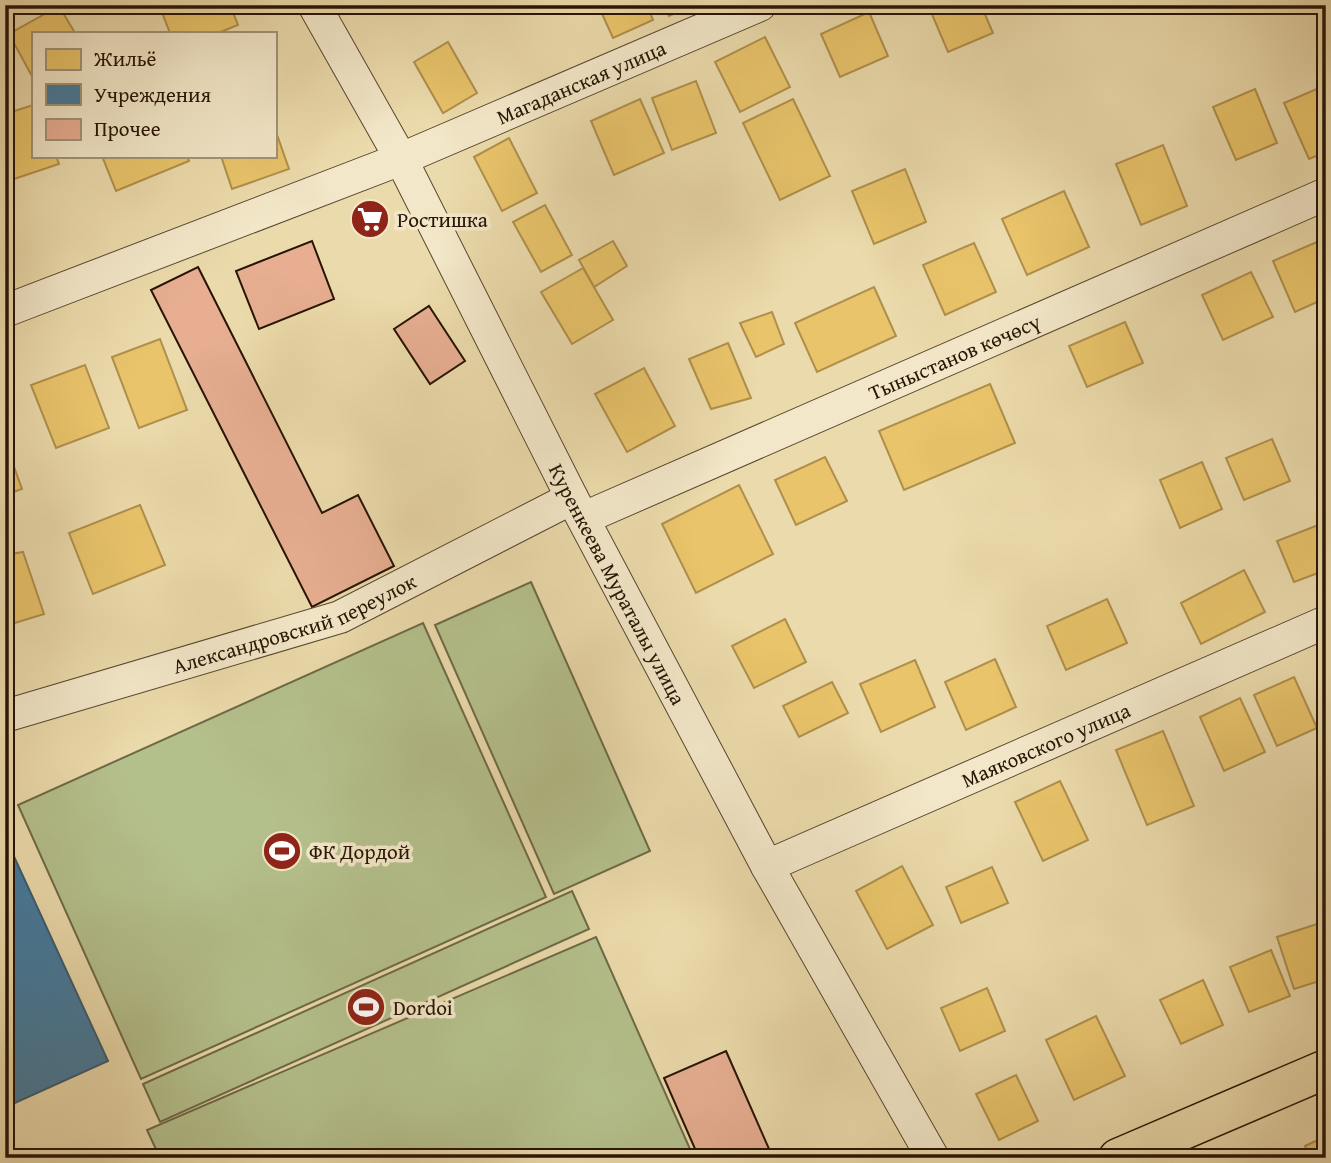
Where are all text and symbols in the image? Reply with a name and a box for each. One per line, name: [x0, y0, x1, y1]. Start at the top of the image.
legend: [32, 32, 276, 158]
street label: Магаданская улица: [492, 32, 670, 132]
text: Жильё: [93, 43, 157, 74]
text: Учреждения: [94, 79, 212, 110]
text: Прочее: [94, 113, 161, 144]
supermarket icon: Ростишка: [349, 198, 391, 240]
place label: Ростишка: [397, 204, 488, 235]
street label: Тыныстанов көчөсү: [863, 305, 1045, 407]
street label: Куренкеева Мураталы улица: [541, 458, 694, 710]
street label: Александровский переулок: [169, 565, 421, 681]
street label: Маяковского улица: [956, 694, 1135, 795]
sports icon: ФК Дордой: [261, 830, 303, 872]
place label: ФК Дордой: [309, 836, 410, 867]
sports icon: Dordoi: [345, 986, 387, 1028]
place label: Dordoi: [393, 992, 453, 1023]

